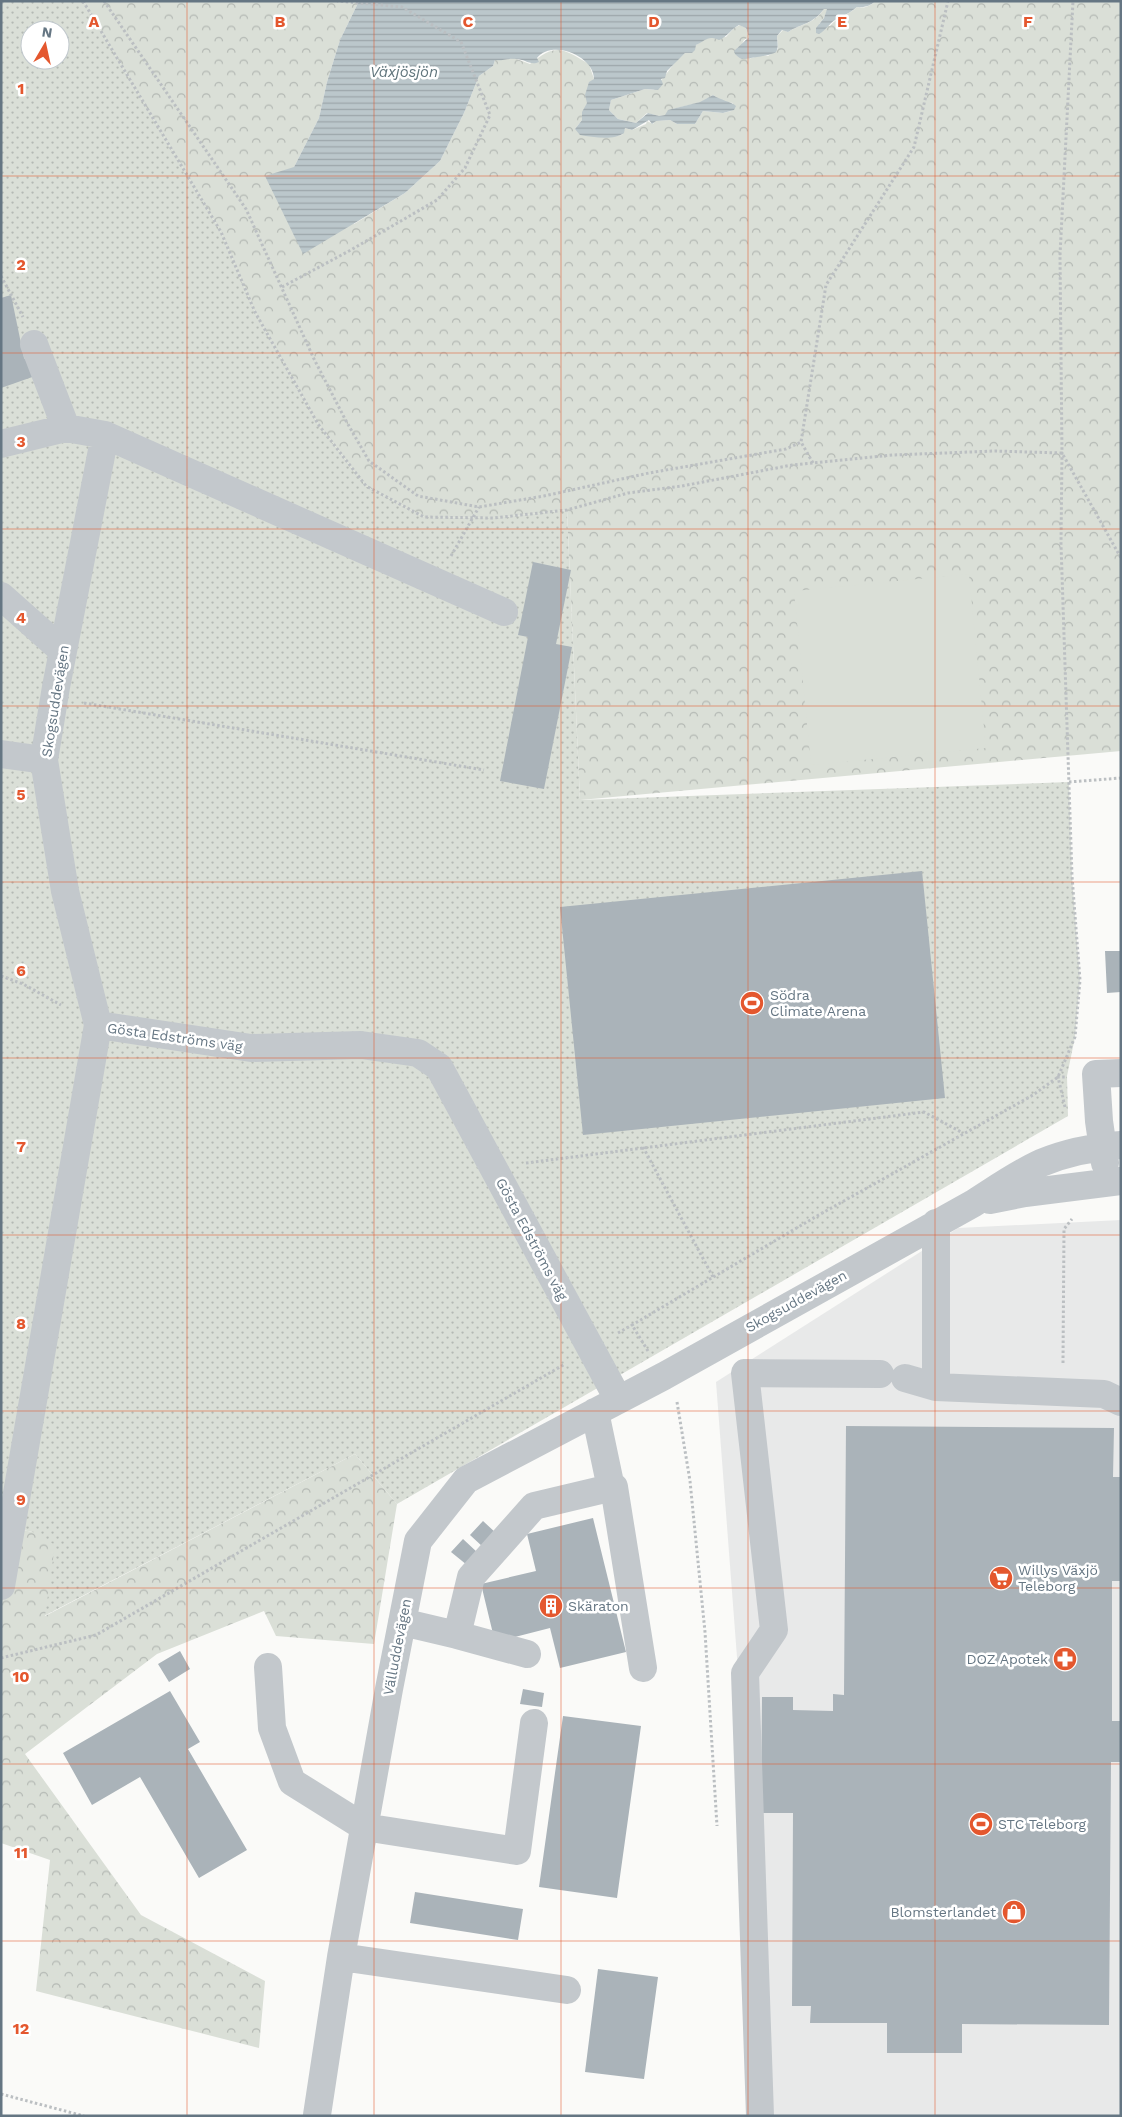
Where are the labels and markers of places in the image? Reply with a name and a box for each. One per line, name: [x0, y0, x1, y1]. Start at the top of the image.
place label: Södra Climate Arena: [770, 987, 866, 1019]
sports icon: Södra Climate Arena: [739, 990, 765, 1016]
place label: Willys Växjö Teleborg: [1018, 1562, 1098, 1594]
supermarket icon: Willys Växjö Teleborg: [988, 1565, 1014, 1591]
building icon: Skäraton: [538, 1593, 564, 1619]
place label: Skäraton: [568, 1598, 629, 1614]
pharmacy icon: DOZ Apotek: [1052, 1646, 1078, 1672]
place label: DOZ Apotek: [966, 1651, 1048, 1667]
sports icon: STC Teleborg: [968, 1811, 994, 1837]
place label: STC Teleborg: [998, 1816, 1087, 1832]
shop icon: Blomsterlandet: [1001, 1899, 1027, 1925]
place label: Blomsterlandet: [890, 1904, 996, 1920]

